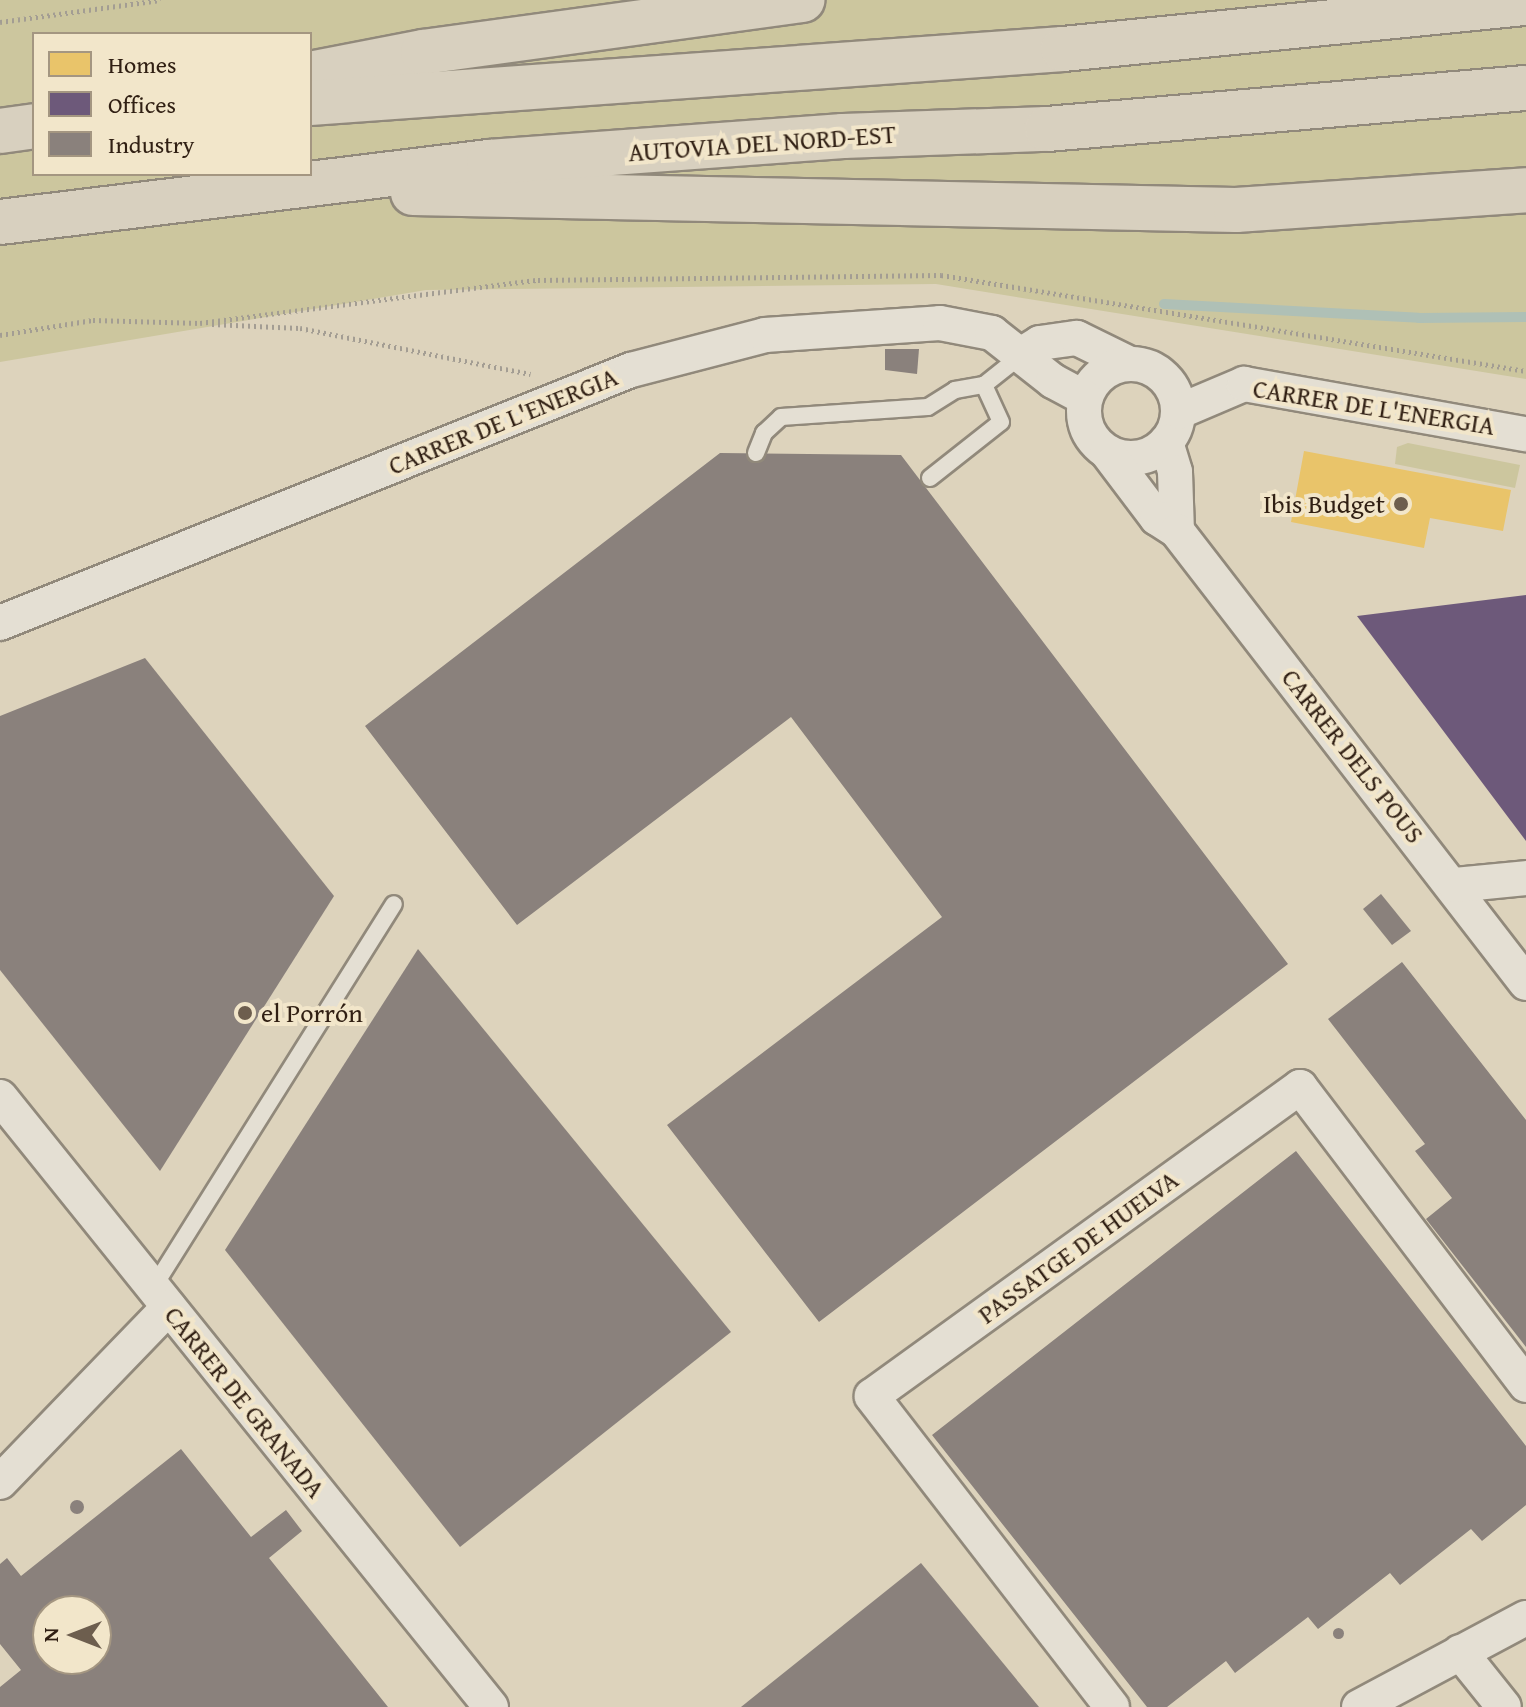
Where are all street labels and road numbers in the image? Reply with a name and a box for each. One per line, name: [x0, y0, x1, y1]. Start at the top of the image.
street label: AUTOVIA DEL NORD-EST: [627, 118, 897, 168]
street label: CARRER DE L'ENERGIA: [384, 361, 622, 481]
street label: CARRER DE L'ENERGIA: [1251, 372, 1497, 442]
street label: CARRER DELS POUS: [1275, 663, 1431, 849]
street label: PASSATGE DE HUELVA: [972, 1164, 1184, 1330]
street label: CARRER DE GRANADA: [158, 1300, 332, 1504]

